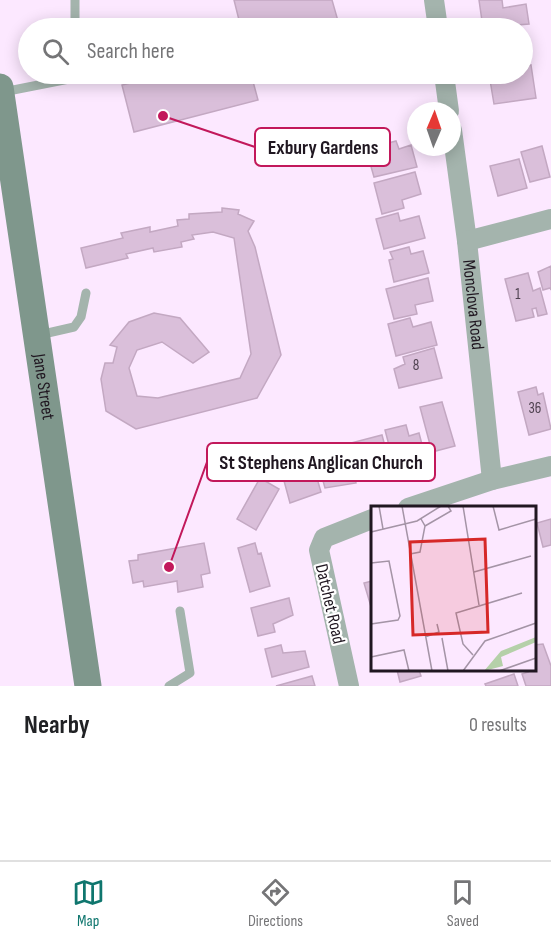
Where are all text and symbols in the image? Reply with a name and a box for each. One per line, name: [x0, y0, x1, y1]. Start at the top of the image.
search box: [18, 18, 533, 84]
icon: search: [39, 35, 72, 68]
text: Search here: [87, 38, 174, 65]
north arrow: [407, 102, 461, 156]
callout: Exbury Gardens: [255, 128, 390, 166]
text: Exbury Gardens: [268, 136, 379, 160]
street label: Monclova Road: [459, 259, 489, 351]
house number: 1: [515, 285, 521, 304]
street label: Jane Street: [29, 351, 59, 422]
house number: 8: [413, 356, 419, 375]
house number: 36: [529, 399, 541, 418]
callout: St Stephens Anglican Church: [207, 443, 435, 481]
text: St Stephens Anglican Church: [219, 451, 423, 475]
inset map: [371, 506, 536, 671]
street label: Datchet Road: [311, 562, 349, 646]
text: Nearby: [24, 710, 90, 741]
text: 0 results: [469, 713, 527, 737]
tab: Map: [72, 876, 105, 931]
tab: Directions: [248, 876, 303, 931]
tab: Saved: [446, 876, 479, 931]

